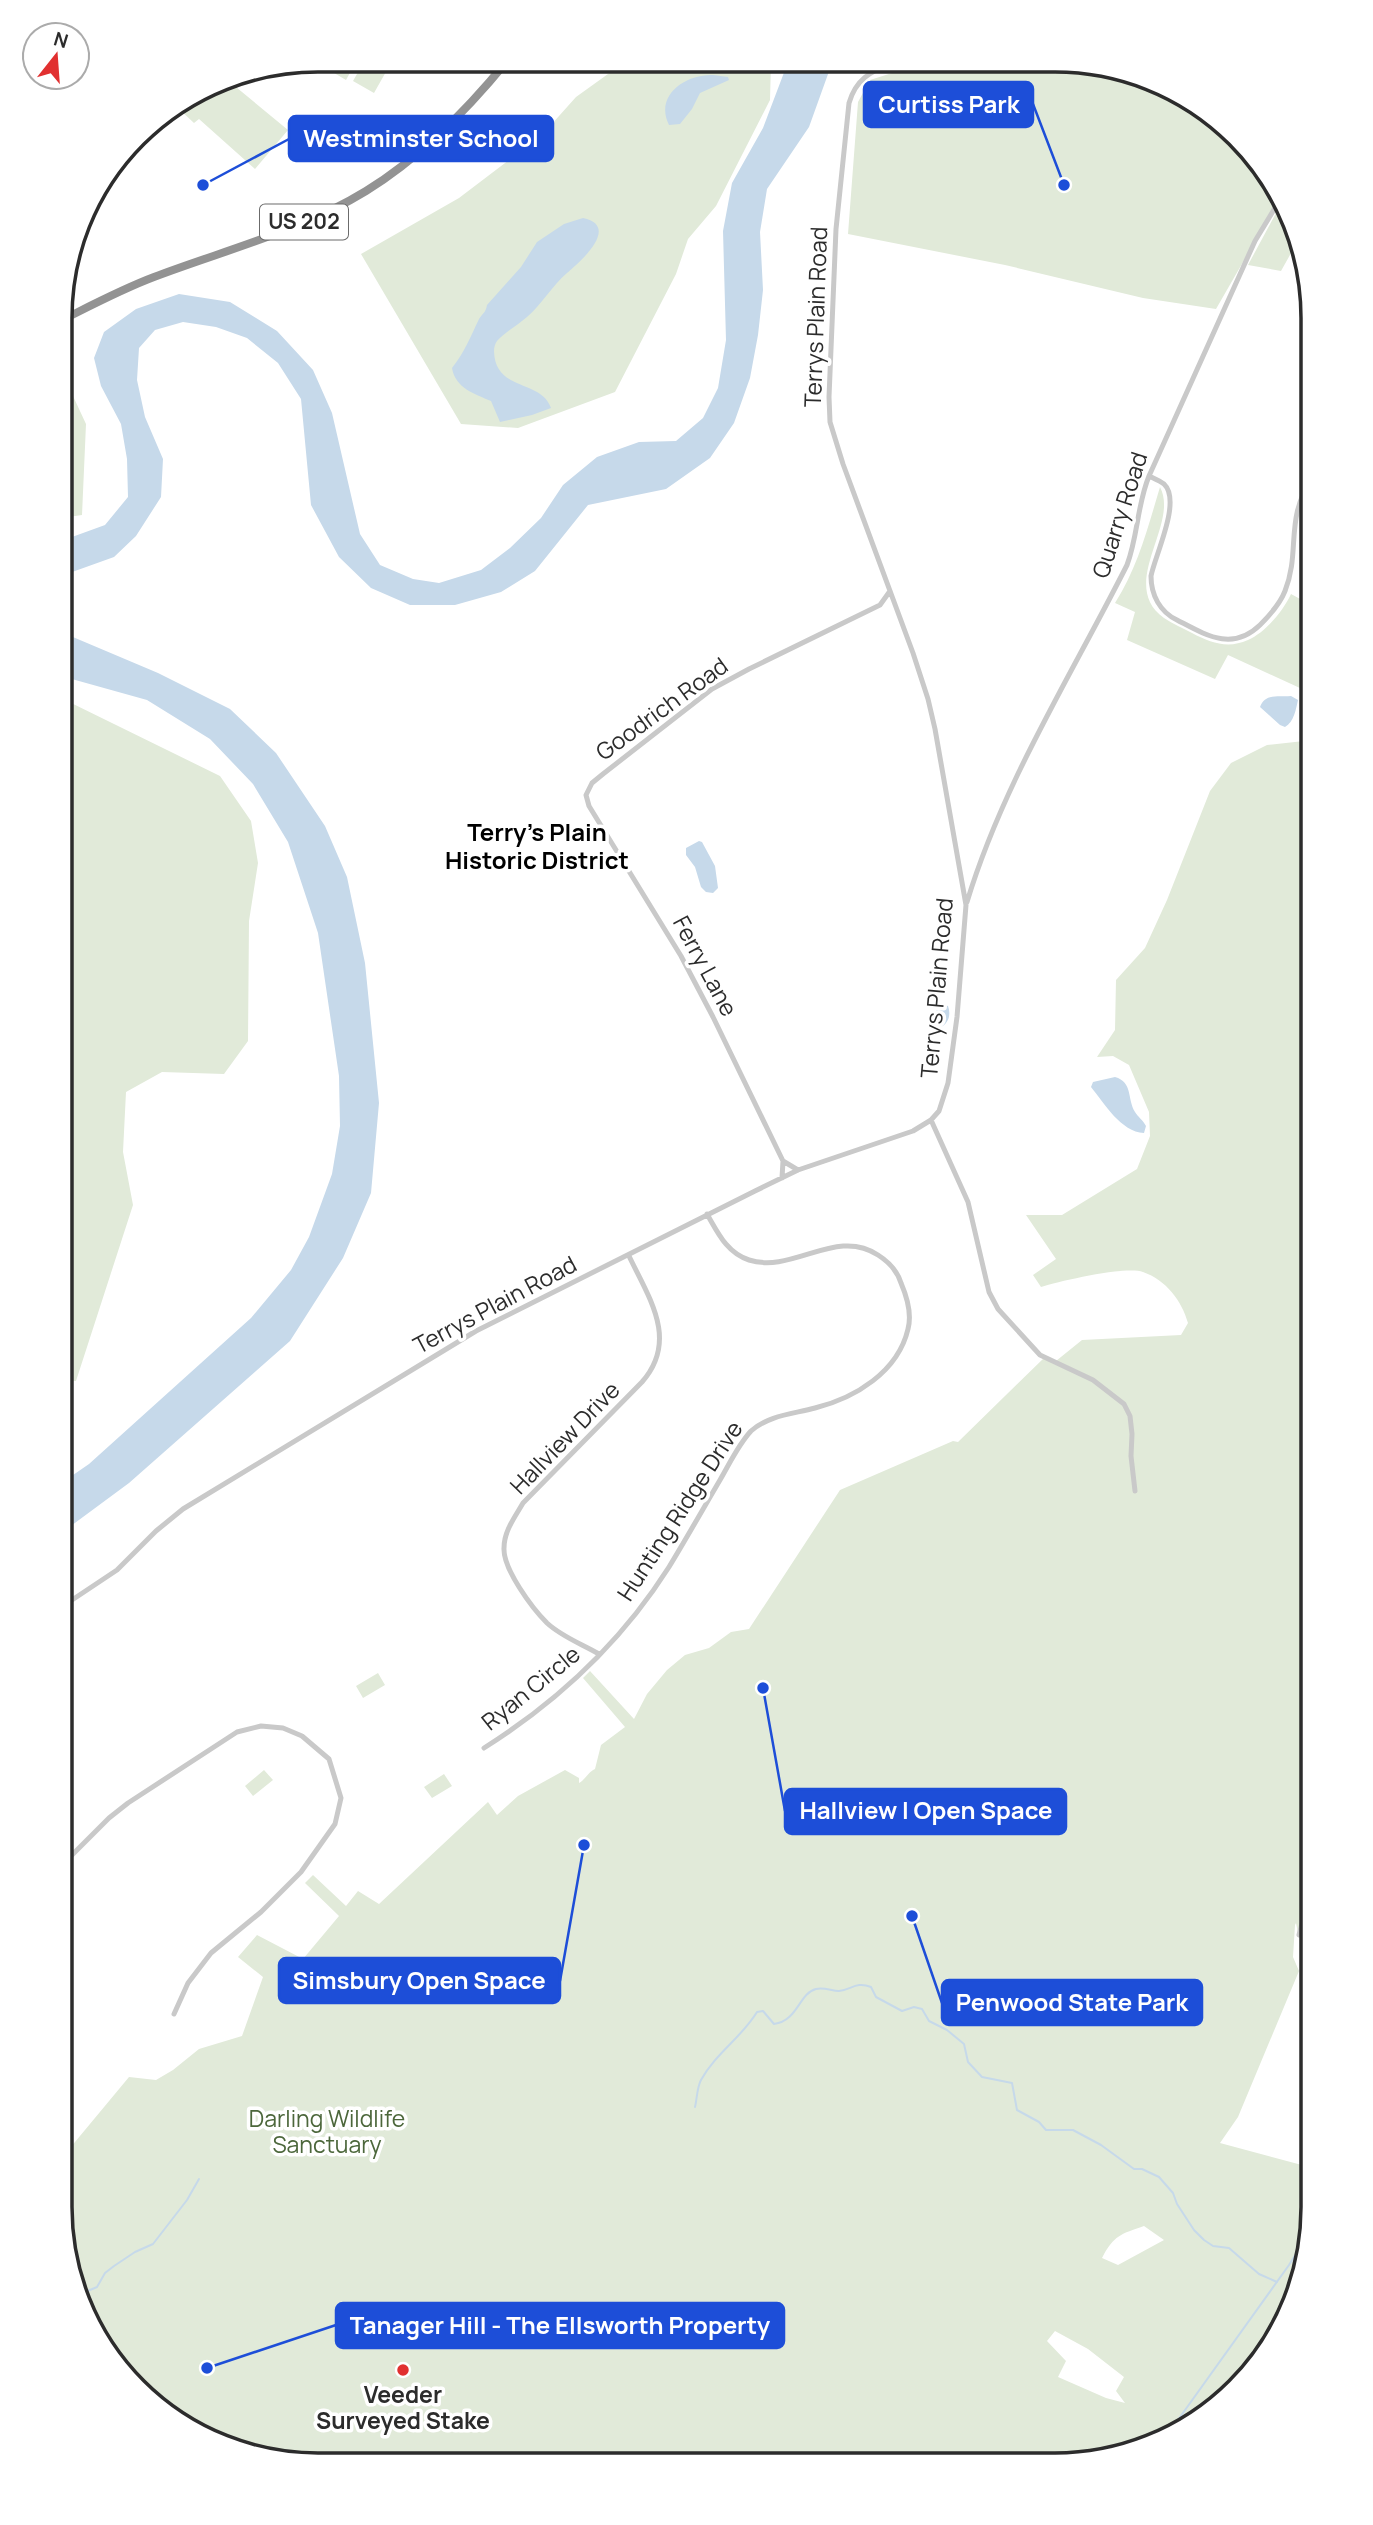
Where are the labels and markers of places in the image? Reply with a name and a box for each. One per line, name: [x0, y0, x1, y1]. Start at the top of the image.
callout: Curtiss Park: [864, 82, 1033, 127]
callout: Westminster School: [289, 116, 553, 161]
callout: Hallview I Open Space: [785, 1789, 1066, 1834]
callout: Simsbury Open Space: [279, 1958, 560, 2003]
callout: Penwood State Park: [942, 1980, 1202, 2025]
callout: Tanager Hill - The Ellsworth Property: [336, 2303, 784, 2348]
marker: Veeder Surveyed Stake: [395, 2362, 411, 2378]
place label: Veeder Surveyed Stake: [316, 2378, 490, 2436]

